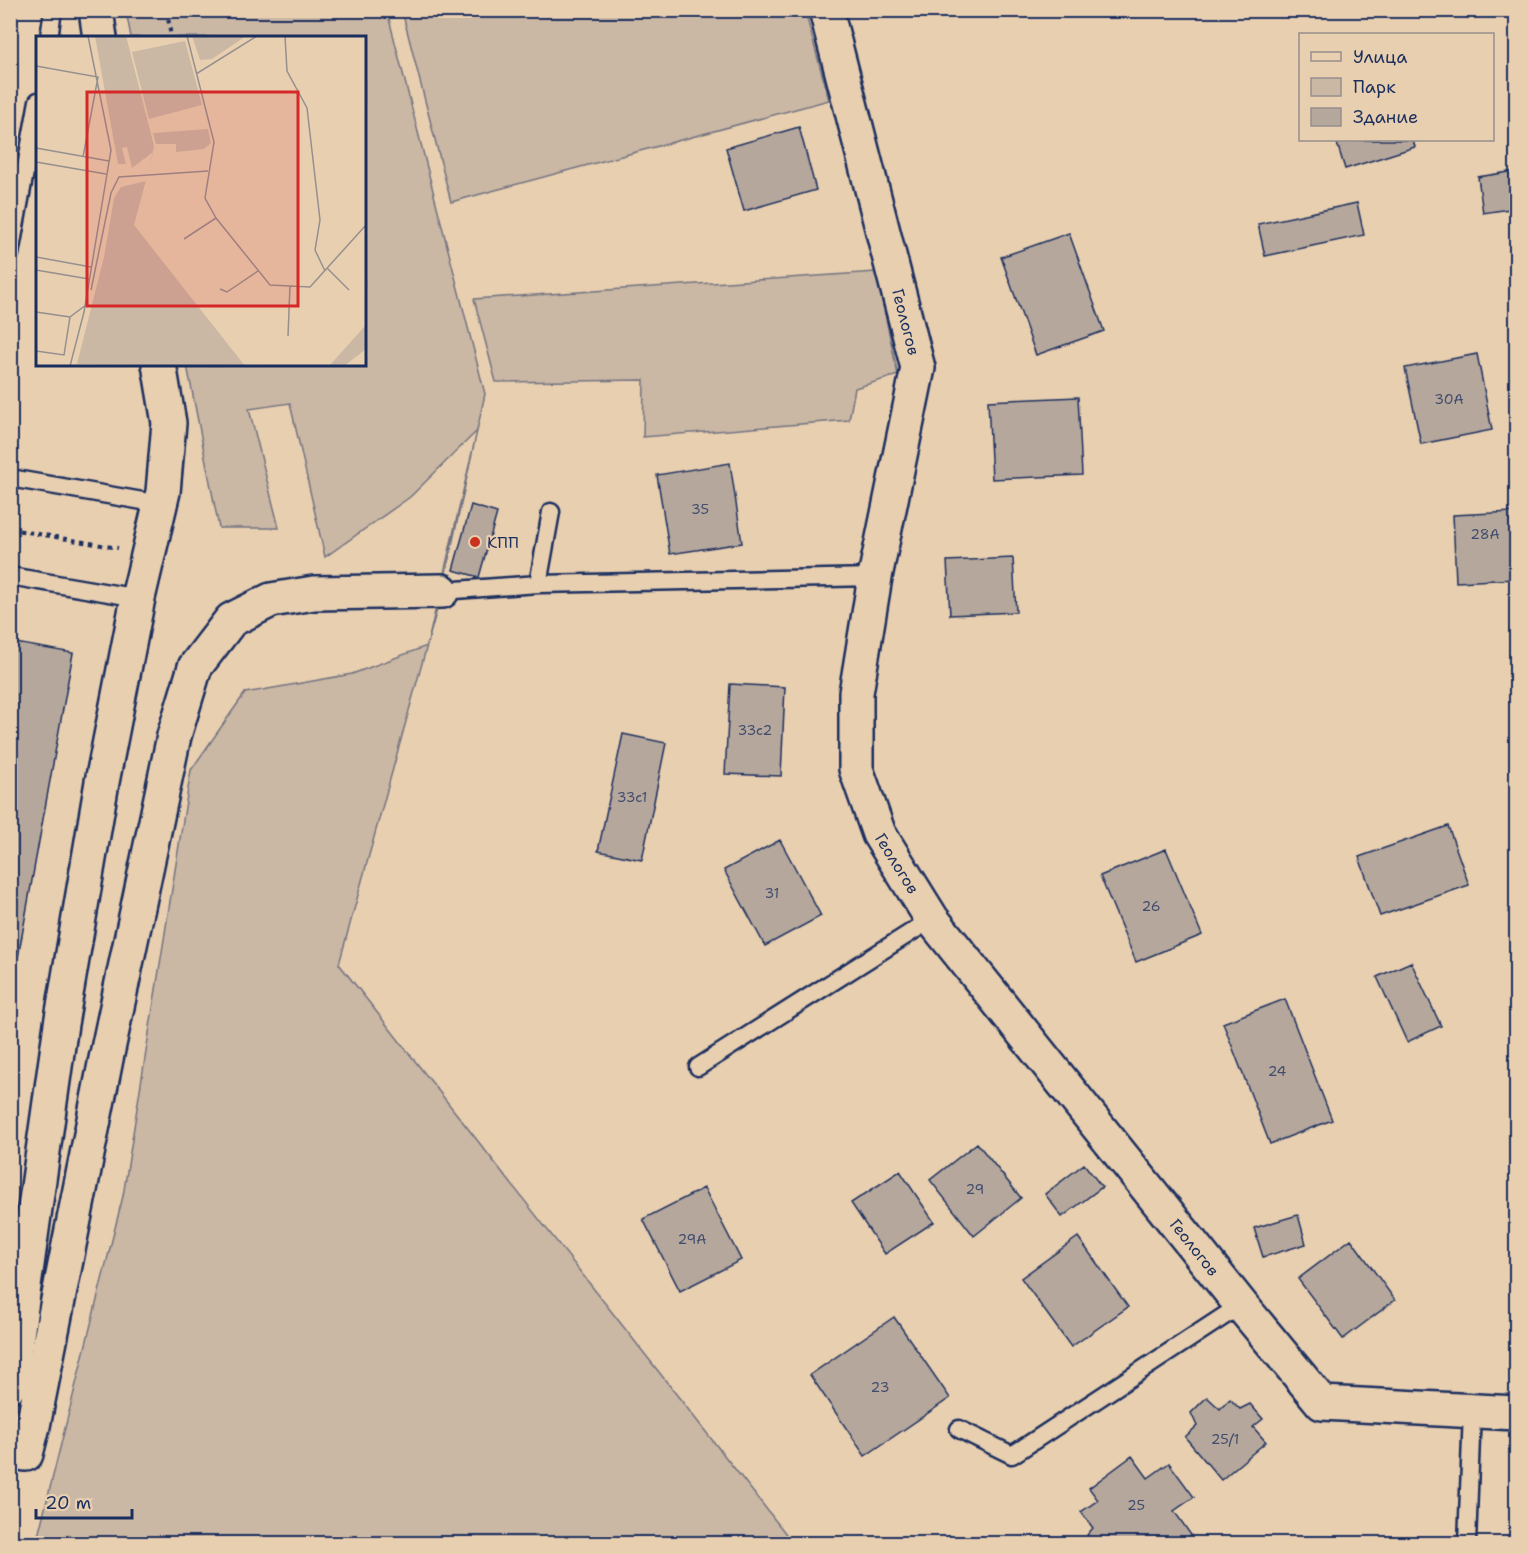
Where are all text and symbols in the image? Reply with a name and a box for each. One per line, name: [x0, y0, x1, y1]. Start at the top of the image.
legend: [1299, 33, 1494, 141]
inset map: [36, 36, 366, 366]
text: Улица: [1353, 45, 1407, 69]
text: Парк: [1353, 75, 1396, 99]
text: Здание: [1353, 105, 1418, 129]
street label: Геологов: [888, 286, 925, 357]
house number: 30А: [1434, 390, 1464, 408]
house number: 35: [691, 500, 709, 518]
house number: 28А: [1470, 525, 1500, 543]
place label: КПП: [487, 532, 519, 553]
marker: КПП: [468, 535, 482, 549]
house number: 33с2: [738, 721, 772, 739]
house number: 33с1: [617, 788, 647, 806]
street label: Геологов: [870, 829, 924, 898]
house number: 31: [765, 884, 779, 902]
house number: 26: [1142, 897, 1161, 915]
house number: 24: [1268, 1062, 1287, 1080]
house number: 29: [966, 1180, 984, 1198]
street label: Геологов: [1165, 1214, 1224, 1280]
house number: 29А: [677, 1230, 707, 1248]
house number: 23: [871, 1378, 889, 1396]
house number: 25/1: [1211, 1430, 1239, 1448]
scale bar: [36, 1482, 132, 1520]
text: 20 m: [45, 1491, 91, 1515]
house number: 25: [1127, 1496, 1145, 1514]

